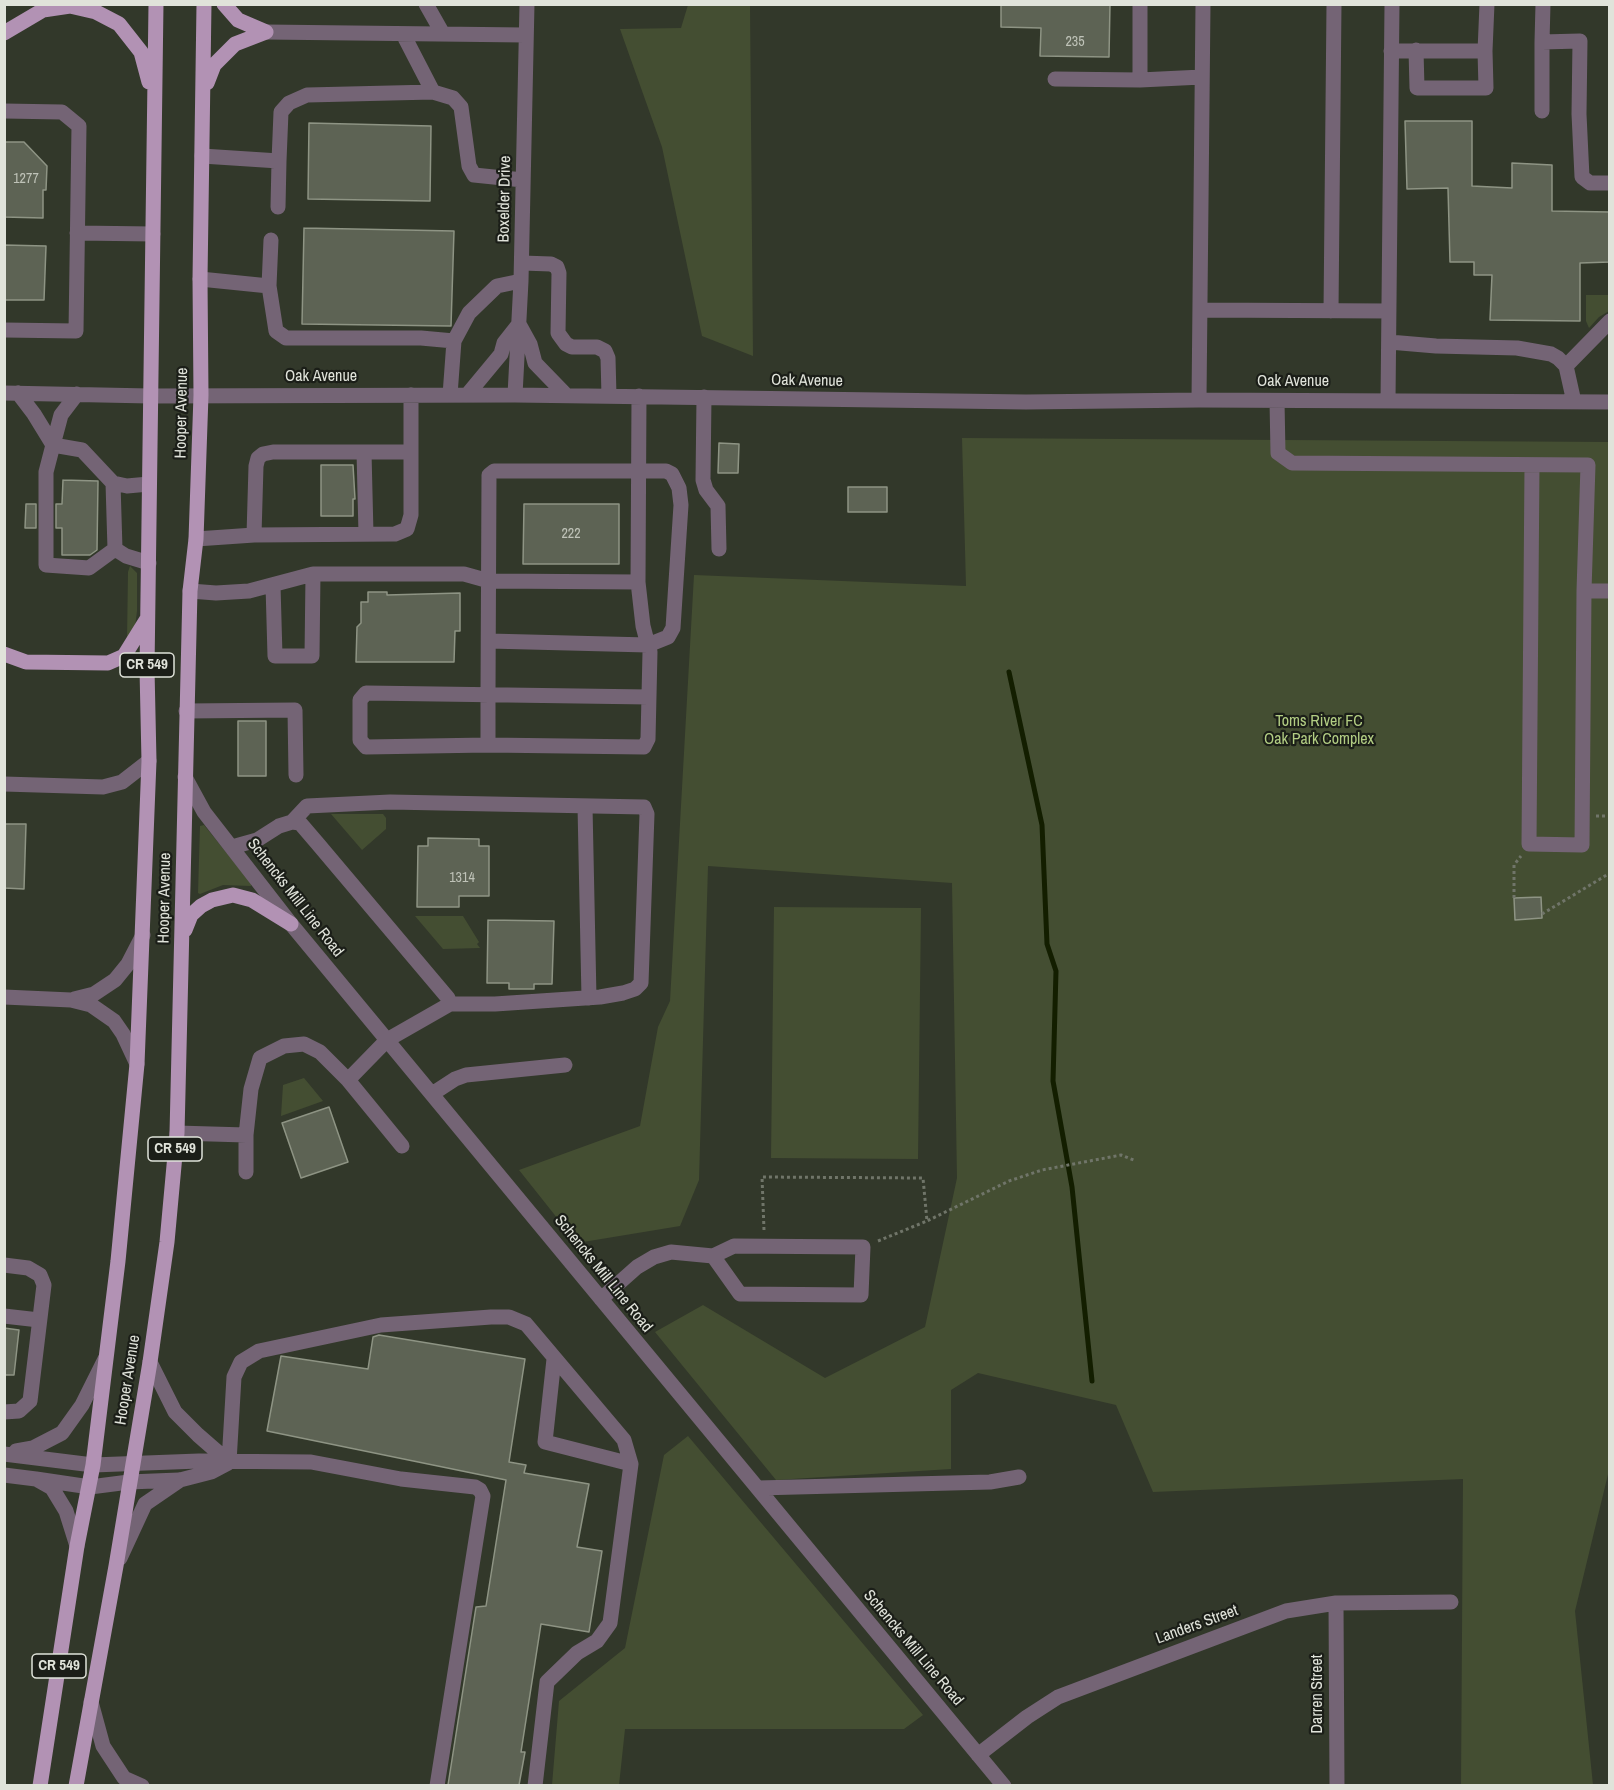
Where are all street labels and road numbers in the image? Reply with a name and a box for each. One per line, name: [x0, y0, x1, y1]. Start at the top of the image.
street label: Boxelder Drive: [495, 155, 515, 243]
street label: Hooper Avenue: [172, 367, 192, 459]
street label: Oak Avenue: [285, 367, 357, 387]
street label: Oak Avenue: [771, 371, 843, 391]
street label: Oak Avenue: [1257, 372, 1329, 392]
road number: CR 549: [120, 653, 174, 677]
street label: Schencks Mill Line Road: [243, 835, 347, 961]
street label: Hooper Avenue: [155, 852, 175, 944]
road number: CR 549: [148, 1137, 202, 1161]
street label: Schencks Mill Line Road: [550, 1212, 656, 1336]
street label: Hooper Avenue: [111, 1334, 145, 1426]
street label: Schencks Mill Line Road: [859, 1586, 967, 1710]
street label: Landers Street: [1153, 1601, 1241, 1649]
road number: CR 549: [32, 1654, 86, 1678]
street label: Darren Street: [1308, 1655, 1328, 1733]

